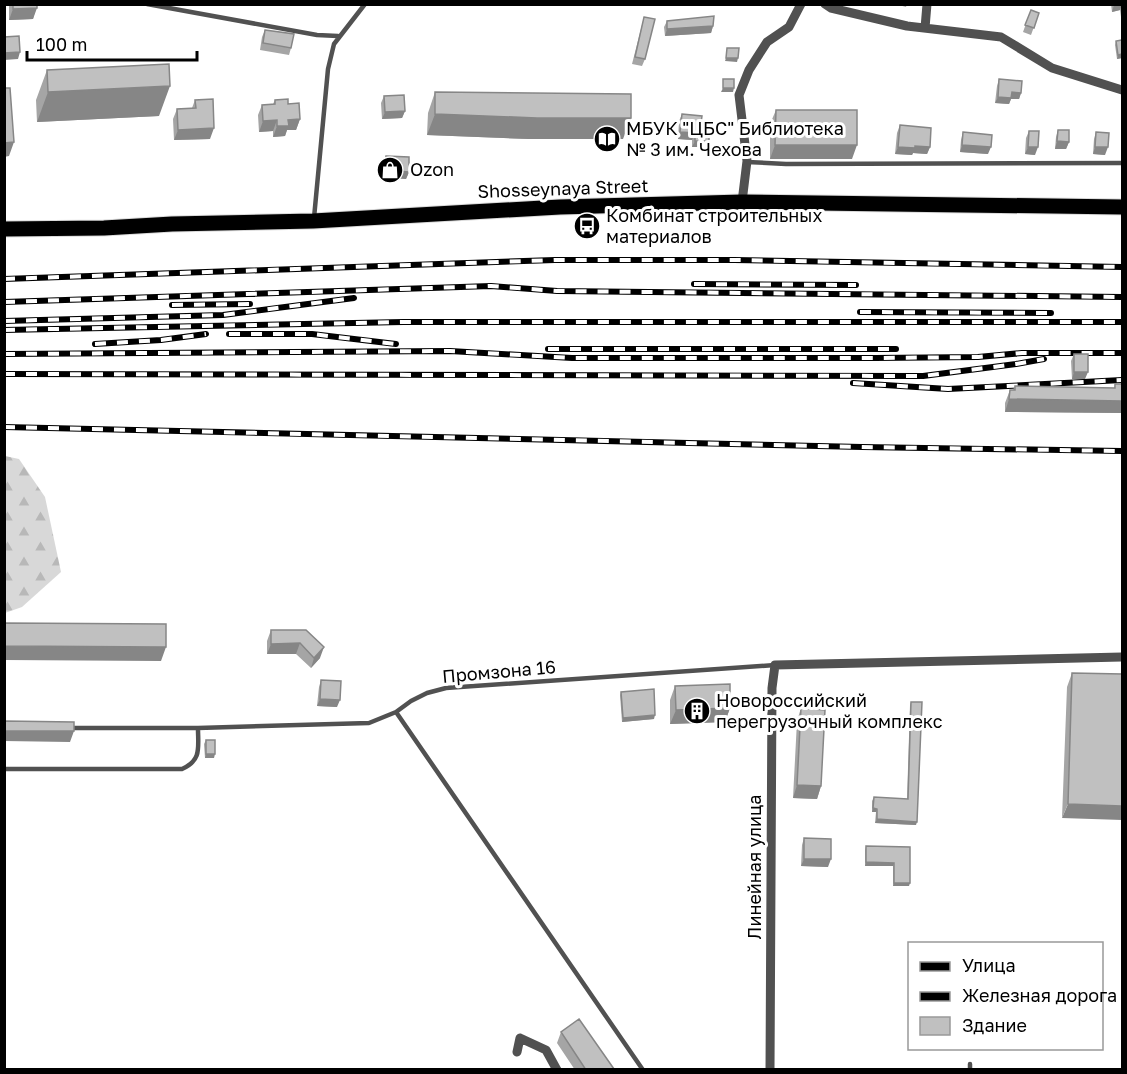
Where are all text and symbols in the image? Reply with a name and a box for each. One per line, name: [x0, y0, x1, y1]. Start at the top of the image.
scale bar: [27, 24, 196, 62]
text: 100 m: [36, 33, 87, 55]
place label: МБУК "ЦБС" Библиотека № 3 им. Чехова: [626, 117, 844, 160]
library icon: МБУК "ЦБС" Библиотека № 3 им. Чехова: [592, 124, 622, 154]
shop icon: Ozon: [375, 155, 405, 185]
place label: Ozon: [410, 158, 454, 180]
street label: Shosseynaya Street: [477, 174, 649, 202]
place label: Комбинат строительных материалов: [606, 204, 822, 247]
bus stop icon: Комбинат строительных материалов: [572, 211, 602, 241]
street label: Промзона 16: [441, 655, 557, 687]
place label: Новороссийский перегрузочный комплекс: [716, 689, 943, 732]
building icon: Новороссийский перегрузочный комплекс: [682, 696, 712, 726]
street label: Линейная улица: [743, 795, 765, 939]
legend: [908, 942, 1103, 1050]
text: Улица: [962, 954, 1016, 976]
text: Железная дорога: [962, 984, 1117, 1006]
text: Здание: [962, 1014, 1027, 1036]

